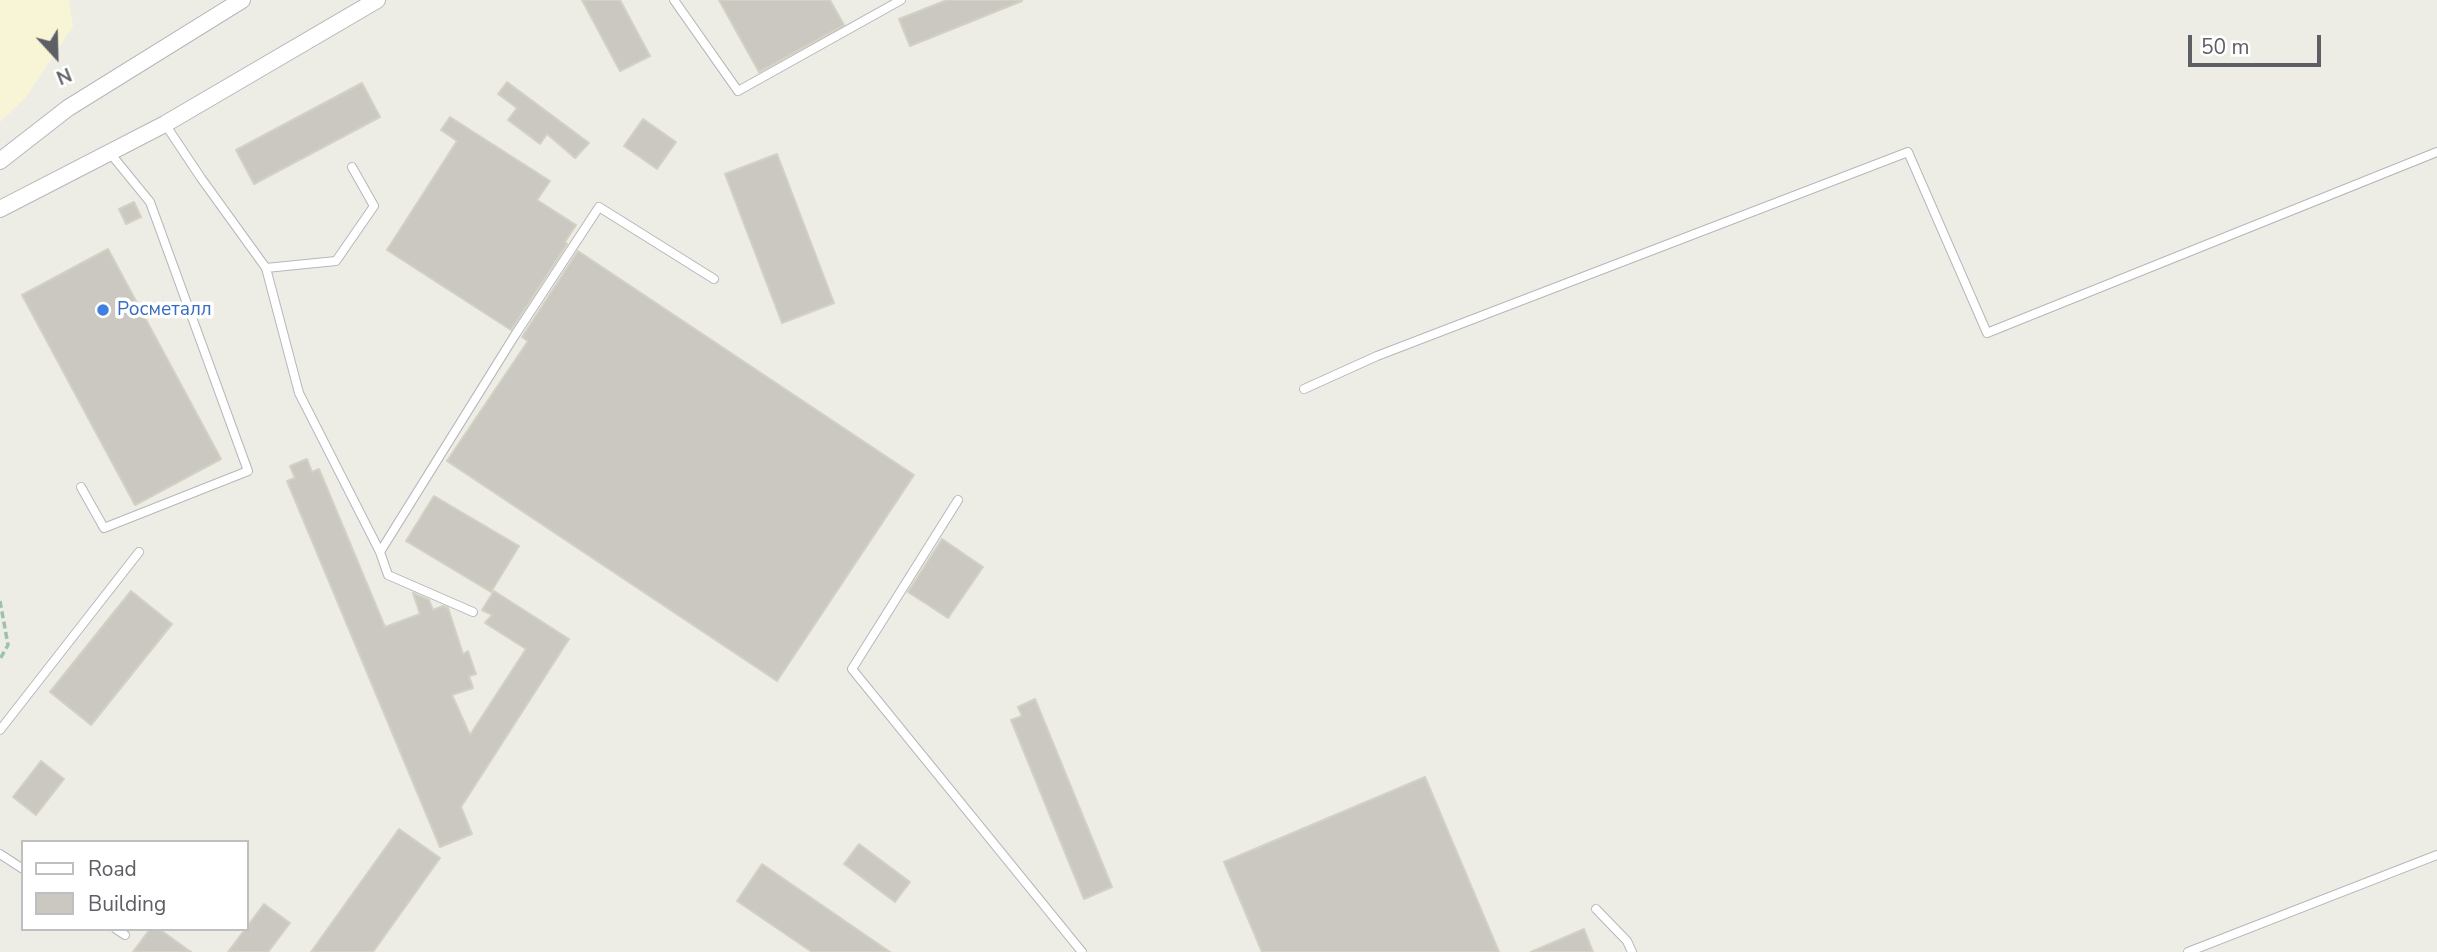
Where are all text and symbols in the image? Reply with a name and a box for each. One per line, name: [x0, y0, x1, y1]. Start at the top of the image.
north arrow: [21, 21, 91, 91]
scale bar: [2192, 21, 2325, 65]
text: 50 m: [2201, 33, 2250, 61]
text: N: [52, 61, 75, 90]
place label: Росметалл: [117, 299, 212, 321]
marker: Росметалл: [95, 302, 111, 318]
legend: [21, 840, 248, 931]
text: Road: [88, 855, 137, 883]
text: Building: [88, 890, 166, 918]

